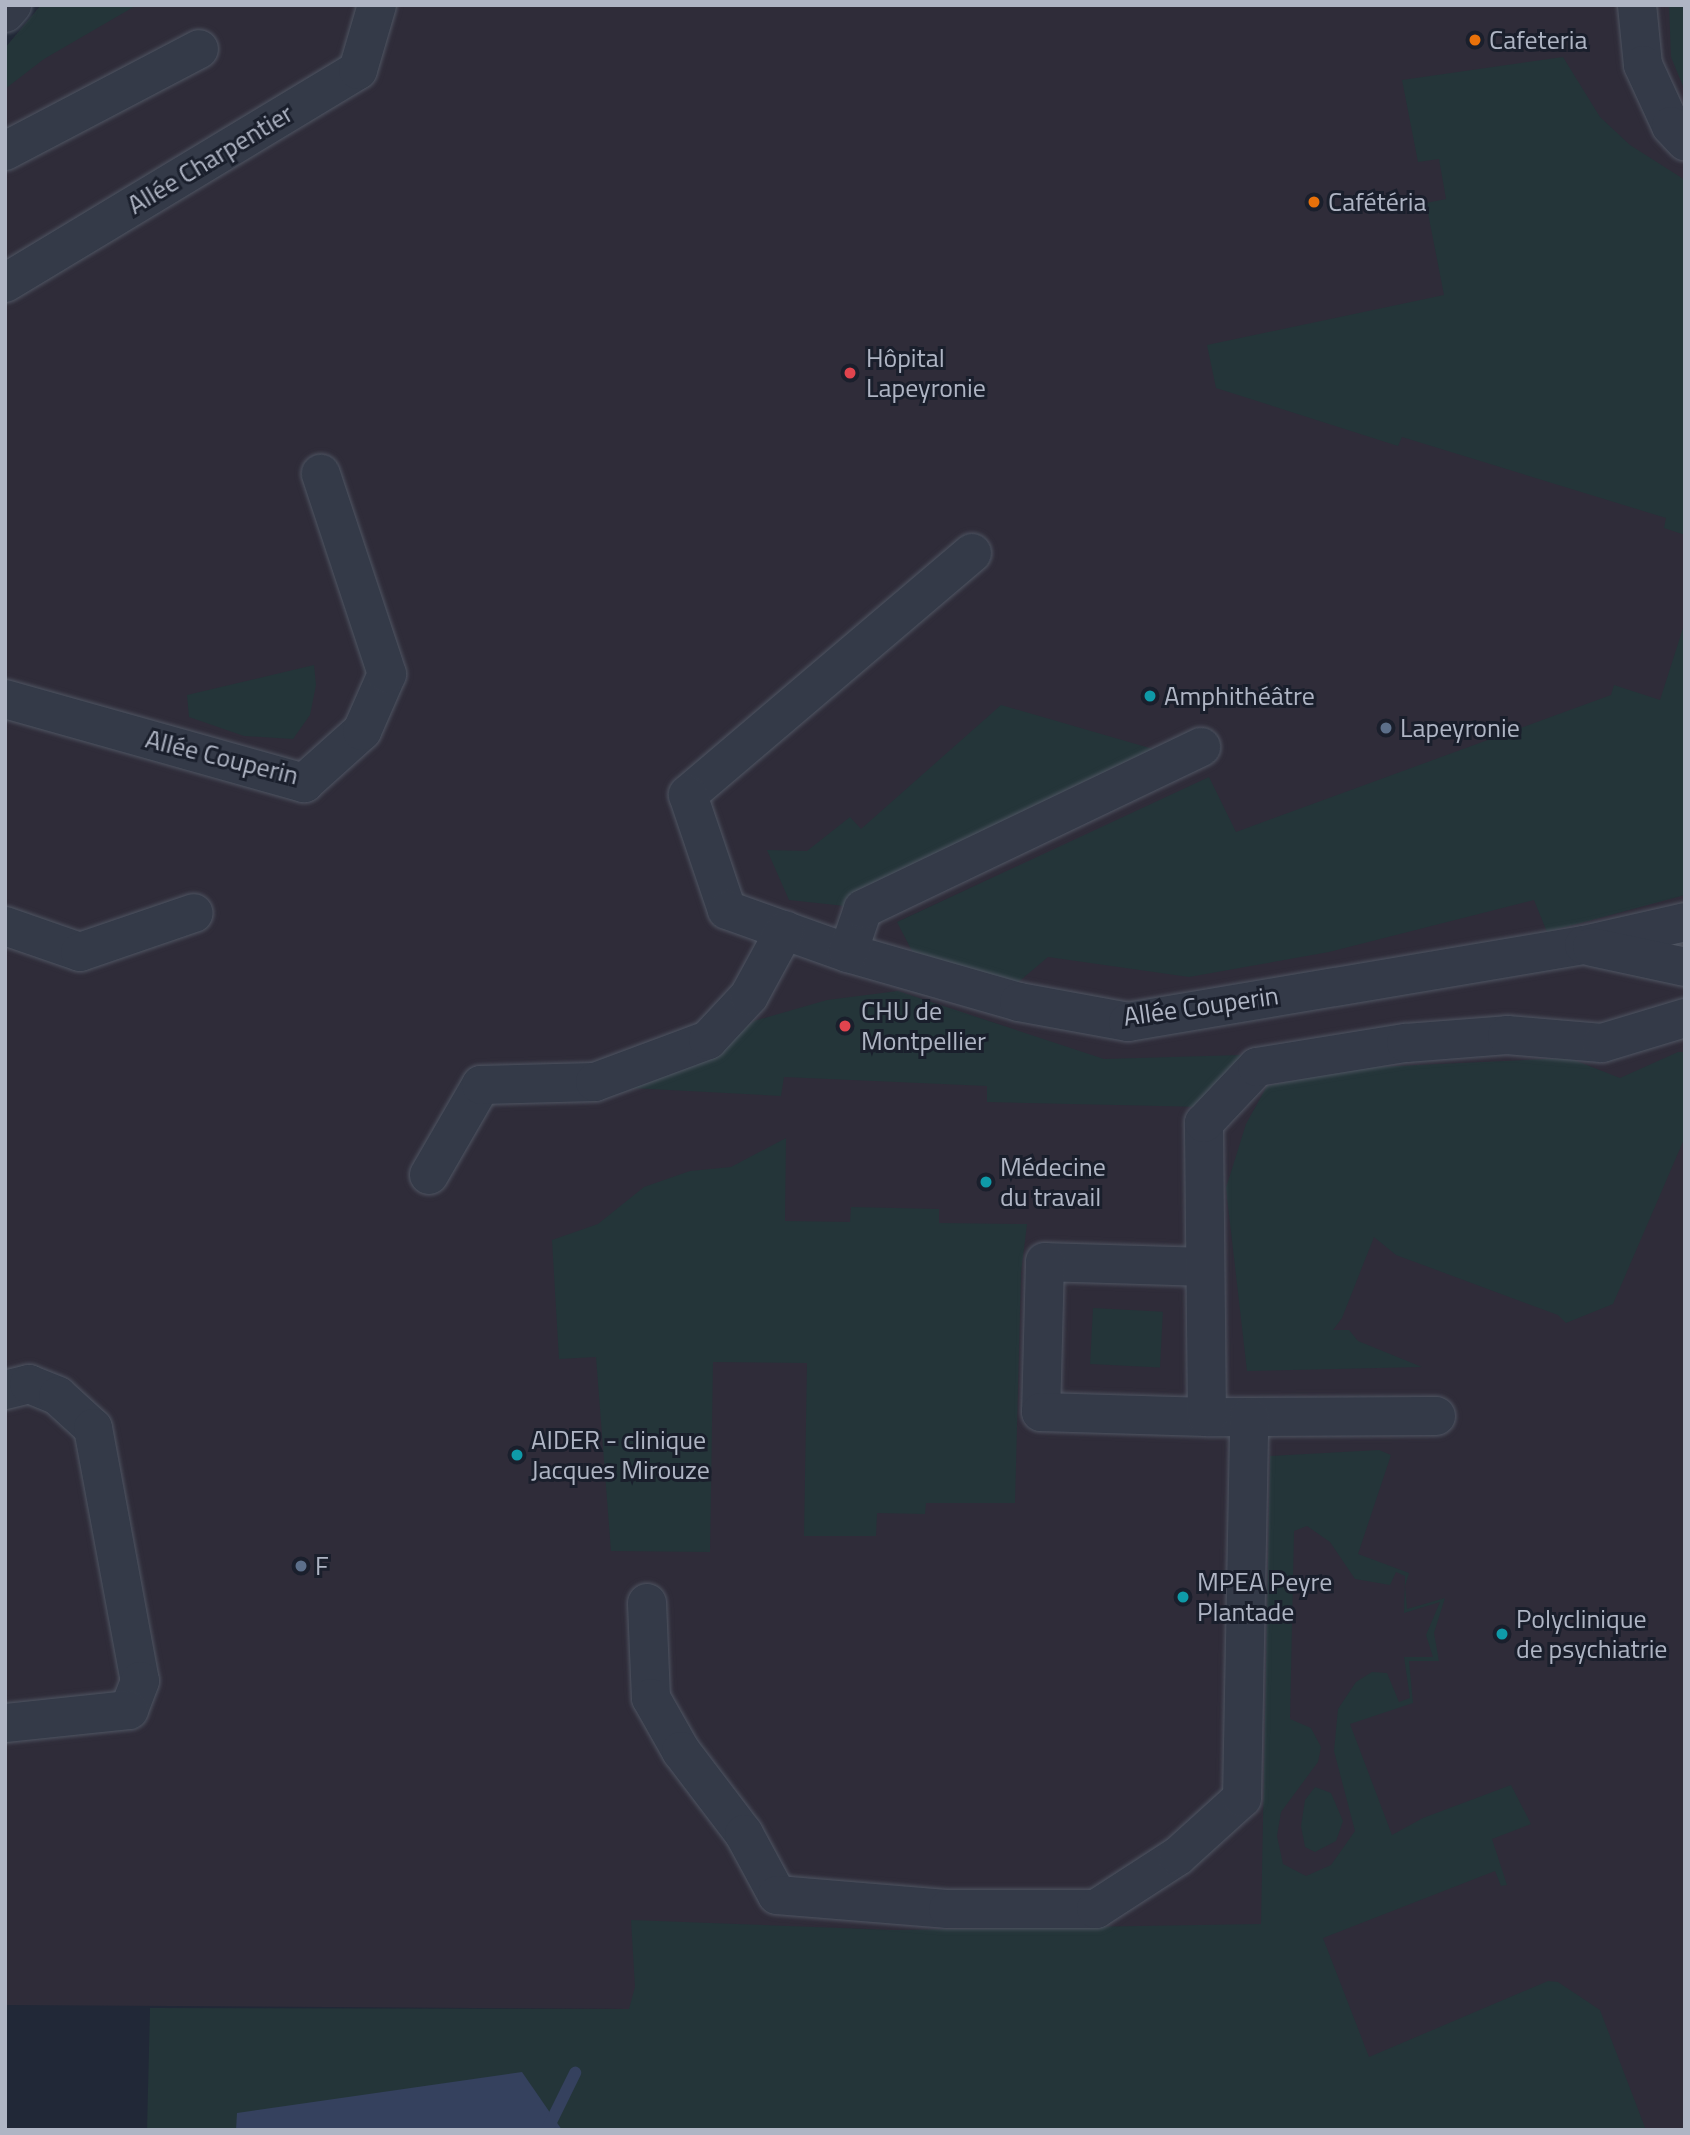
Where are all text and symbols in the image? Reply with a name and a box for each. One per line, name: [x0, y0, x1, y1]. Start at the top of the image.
place label: Cafeteria: [1489, 24, 1588, 56]
marker: Cafeteria: [1467, 32, 1483, 48]
street label: Allée Charpentier: [122, 97, 298, 221]
place label: Cafétéria: [1328, 186, 1427, 218]
marker: Cafétéria: [1306, 194, 1322, 210]
place label: Hôpital Lapeyronie: [866, 342, 986, 404]
marker: Hôpital Lapeyronie: [840, 363, 860, 383]
place label: Amphithéâtre: [1164, 680, 1315, 712]
marker: Amphithéâtre: [1142, 688, 1158, 704]
place label: Lapeyronie: [1400, 712, 1520, 744]
marker: Lapeyronie: [1378, 720, 1394, 736]
street label: Allée Couperin: [142, 723, 302, 791]
street label: Allée Couperin: [1121, 980, 1281, 1032]
place label: CHU de Montpellier: [861, 995, 986, 1056]
marker: CHU de Montpellier: [835, 1016, 855, 1036]
place label: Médecine du travail: [1000, 1151, 1106, 1212]
marker: Médecine du travail: [978, 1174, 994, 1190]
place label: AIDER - clinique Jacques Mirouze: [531, 1424, 710, 1486]
marker: AIDER - clinique Jacques Mirouze: [509, 1447, 525, 1463]
place label: F: [315, 1550, 329, 1582]
marker: F: [293, 1558, 309, 1574]
place label: MPEA Peyre Plantade: [1197, 1566, 1332, 1628]
marker: MPEA Peyre Plantade: [1175, 1589, 1191, 1605]
place label: Polyclinique de psychiatrie: [1516, 1603, 1667, 1664]
marker: Polyclinique de psychiatrie: [1494, 1626, 1510, 1642]

